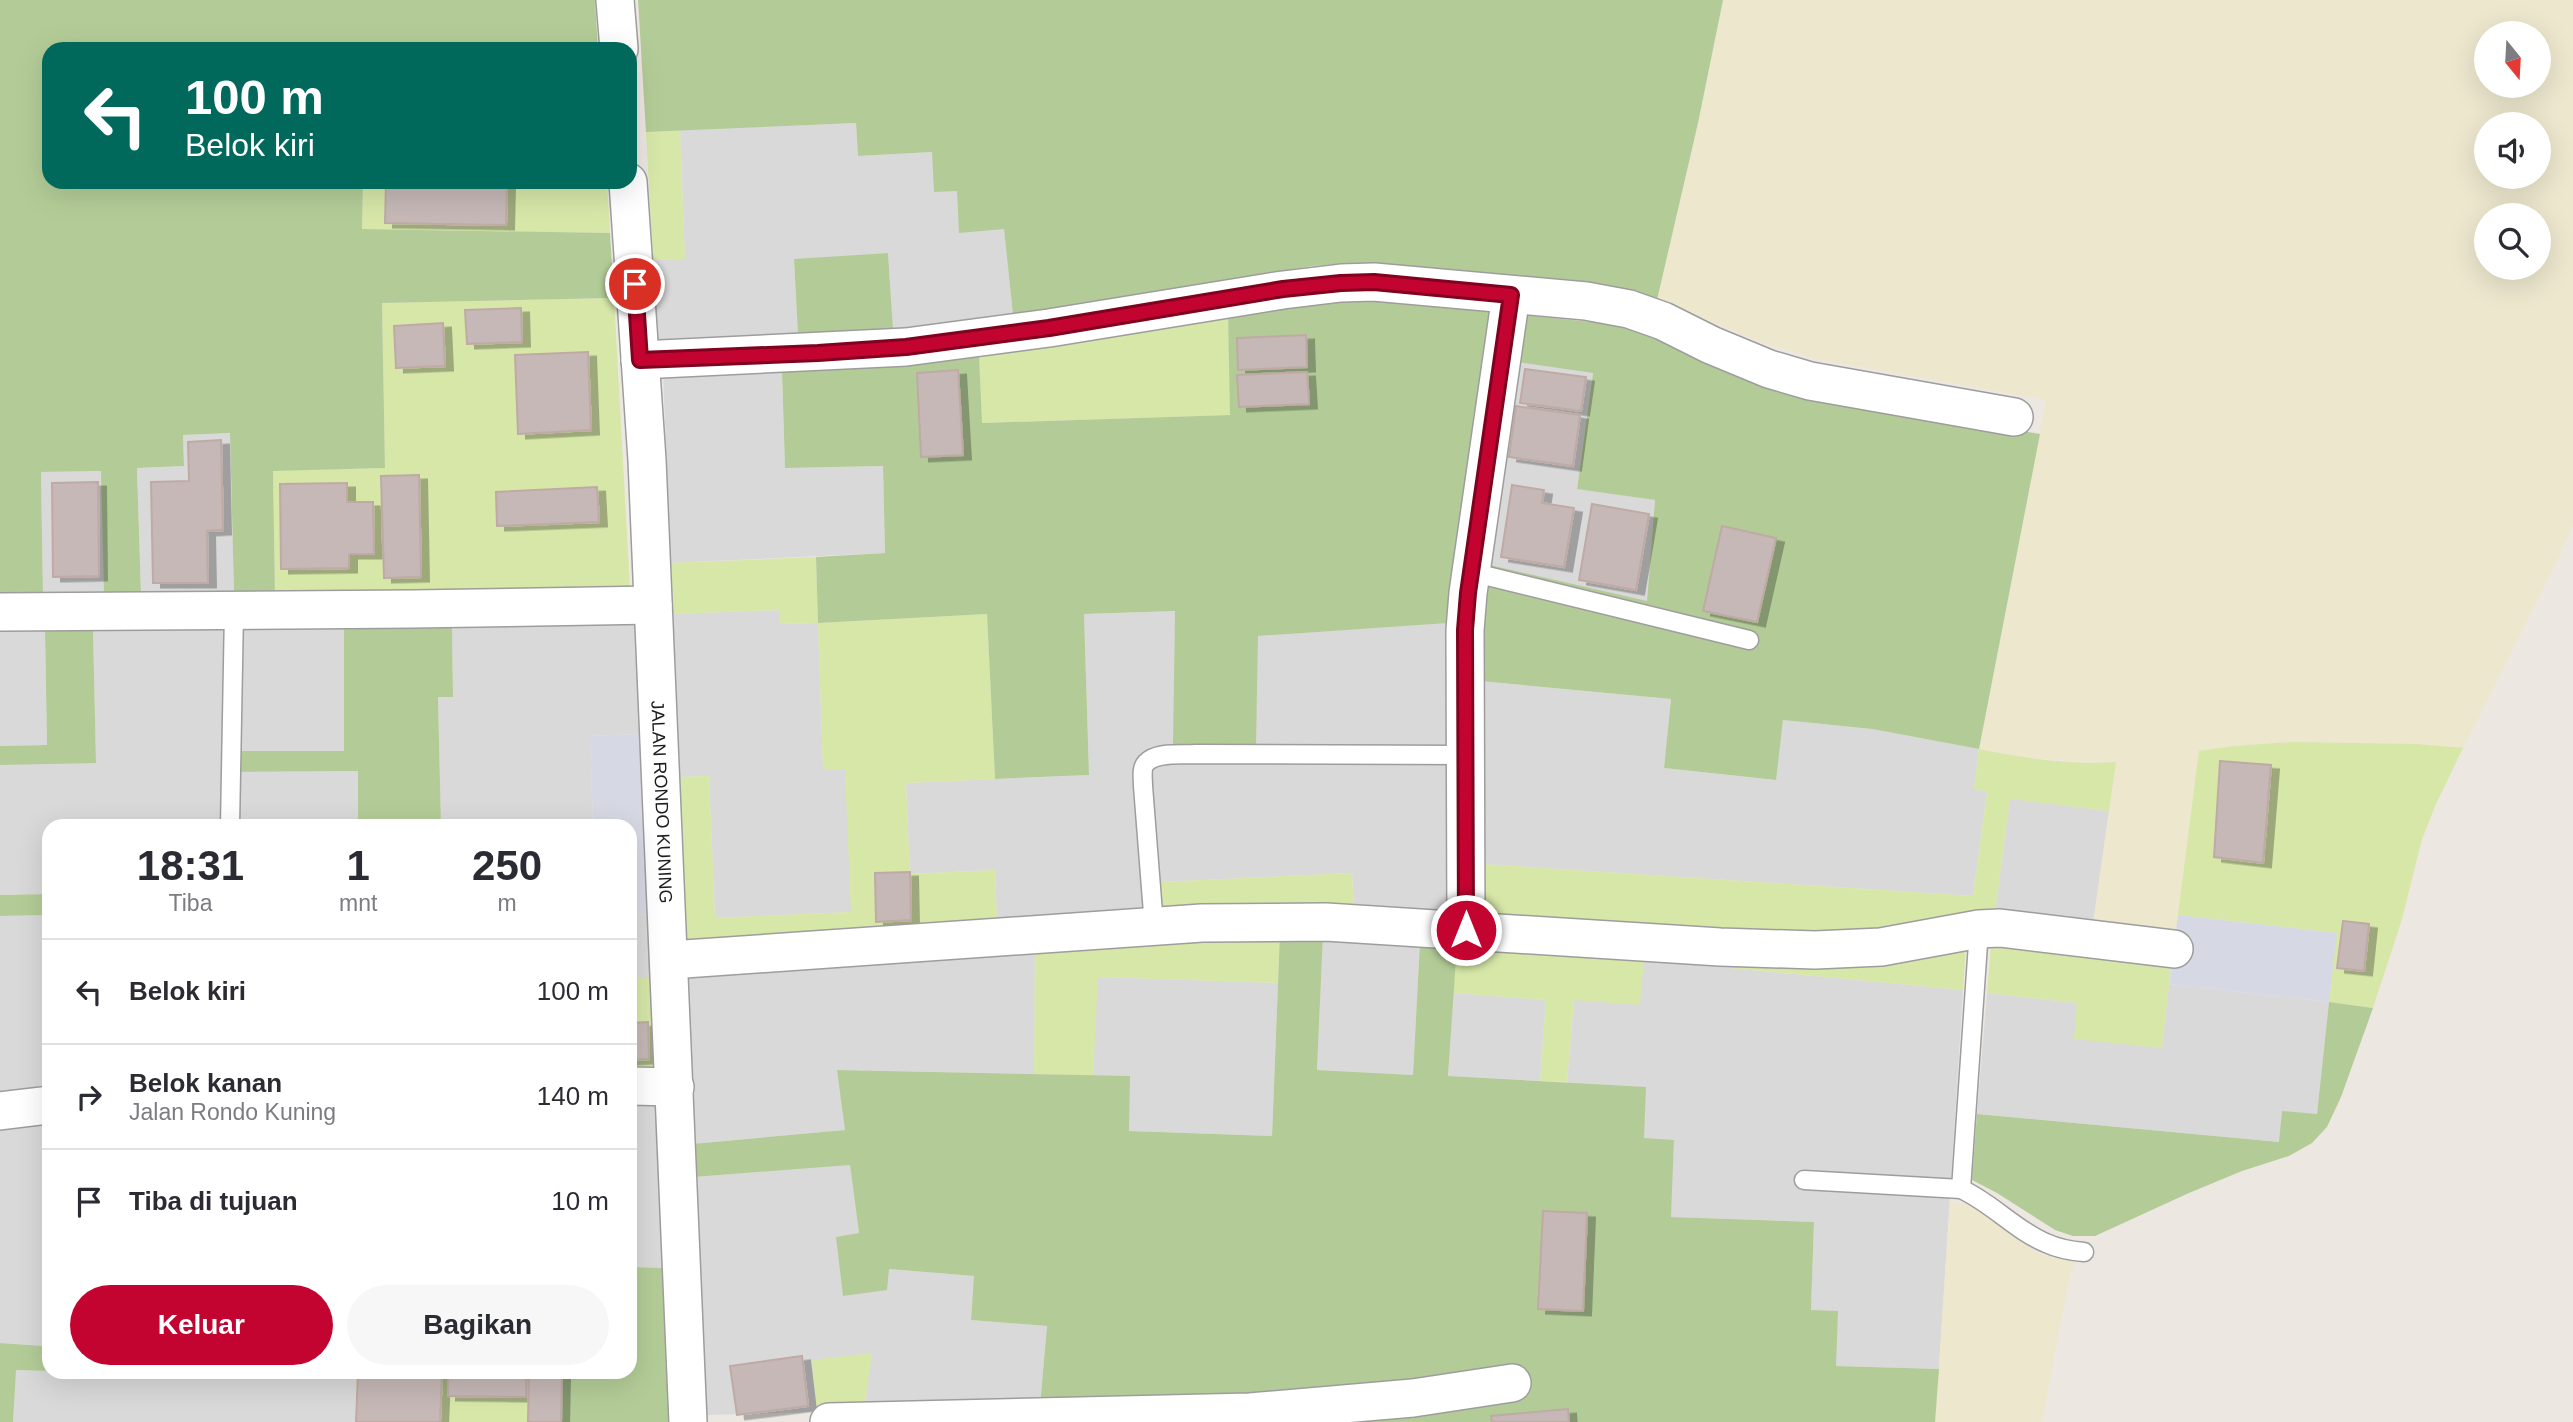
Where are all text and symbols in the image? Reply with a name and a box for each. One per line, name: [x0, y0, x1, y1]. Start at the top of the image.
north arrow: [2474, 21, 2552, 98]
map controls: [2474, 21, 2551, 280]
icon: left: [70, 70, 161, 161]
text: 100 m: [185, 70, 324, 124]
button: sound: [2474, 112, 2551, 189]
text: Belok kiri: [185, 127, 315, 163]
button: search: [2474, 203, 2551, 280]
pin: [605, 254, 665, 314]
icon: arrive: [616, 265, 654, 303]
street label: JALAN RONDO KUNING: [647, 700, 676, 904]
text: 18:31: [137, 842, 244, 889]
text: 1: [346, 842, 370, 889]
text: 250: [472, 842, 542, 889]
text: Tiba: [169, 890, 212, 916]
text: mnt: [339, 890, 377, 916]
text: m: [498, 890, 517, 916]
position arrow: [1429, 893, 1503, 967]
icon: left: [70, 973, 108, 1011]
text: Belok kiri: [129, 976, 246, 1006]
text: 100 m: [537, 976, 609, 1006]
text: Belok kanan: [129, 1068, 282, 1098]
icon: right: [70, 1078, 108, 1116]
text: 140 m: [537, 1081, 609, 1111]
text: Jalan Rondo Kuning: [129, 1099, 336, 1125]
icon: arrive: [70, 1183, 108, 1221]
text: Tiba di tujuan: [129, 1186, 298, 1216]
text: 10 m: [551, 1186, 609, 1216]
button: Keluar: [70, 1285, 333, 1365]
button: Bagikan: [347, 1285, 609, 1365]

